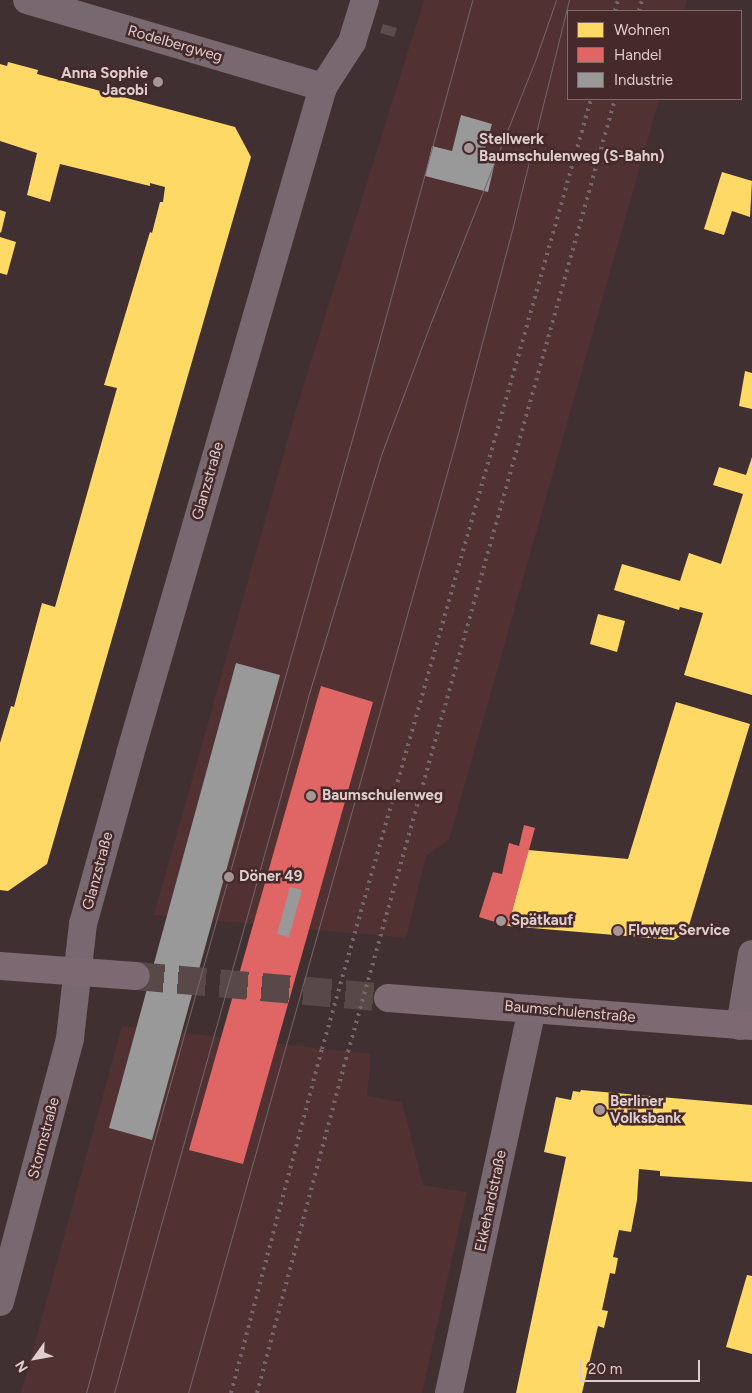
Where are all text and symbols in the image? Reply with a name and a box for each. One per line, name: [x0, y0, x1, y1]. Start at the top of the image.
legend: [567, 10, 742, 100]
text: Wohnen: [614, 21, 670, 39]
street label: Rodelbergweg: [126, 22, 224, 66]
text: Handel: [614, 46, 662, 64]
place label: Anna Sophie Jacobi: [61, 64, 148, 99]
text: Industrie: [614, 71, 673, 89]
marker: Anna Sophie Jacobi: [152, 76, 164, 88]
place label: Stellwerk Baumschulenweg (S-Bahn): [479, 130, 664, 165]
marker: Stellwerk Baumschulenweg (S-Bahn): [463, 142, 475, 154]
street label: Glanzstraße: [188, 440, 228, 522]
place label: Baumschulenweg: [322, 787, 443, 805]
marker: Baumschulenweg: [304, 789, 318, 803]
street label: Glanzstraße: [79, 830, 117, 912]
place label: Döner 49: [239, 868, 302, 886]
marker: Döner 49: [223, 871, 235, 883]
place label: Spätkauf: [511, 912, 573, 930]
marker: Spätkauf: [495, 915, 507, 927]
place label: Flower Service: [628, 922, 730, 940]
marker: Flower Service: [612, 925, 624, 937]
street label: Baumschulenstraße: [504, 997, 636, 1027]
place label: Berliner Volksbank: [610, 1092, 681, 1127]
street label: Stormstraße: [25, 1095, 63, 1181]
marker: Berliner Volksbank: [594, 1104, 606, 1116]
street label: Ekkehardstraße: [471, 1149, 511, 1253]
north arrow: [10, 1333, 60, 1383]
scale bar: [582, 1350, 702, 1382]
text: N: [12, 1357, 32, 1375]
text: 20 m: [588, 1360, 622, 1378]

